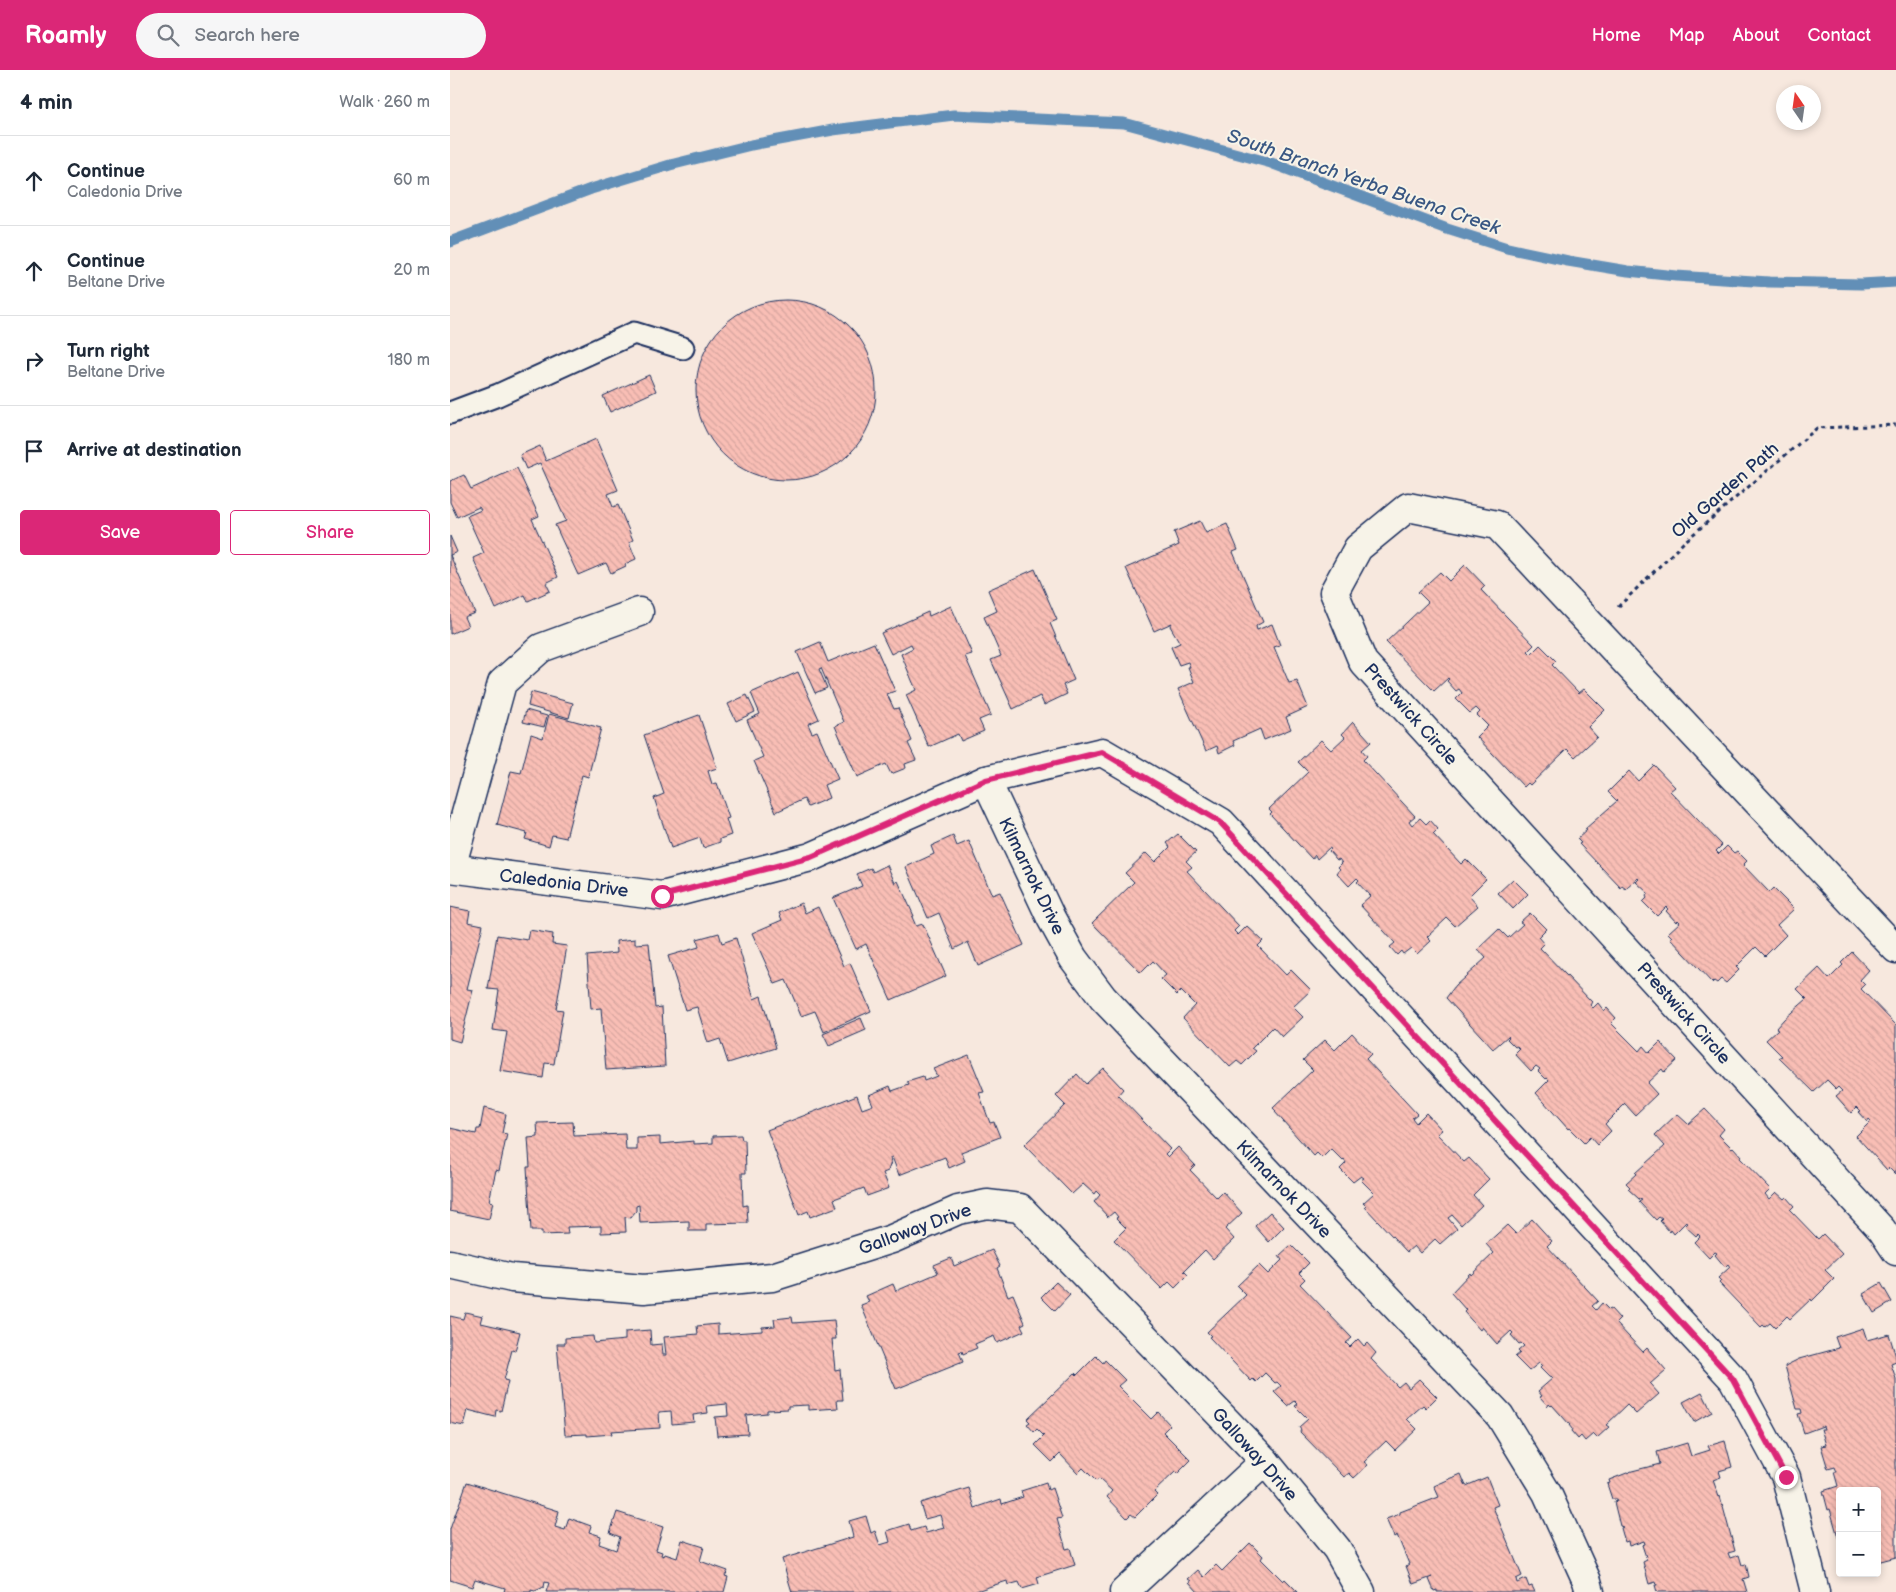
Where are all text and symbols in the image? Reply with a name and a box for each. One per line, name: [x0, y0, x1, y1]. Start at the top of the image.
search box: [136, 13, 486, 58]
text: Roamly: [25, 21, 106, 50]
icon: search: [154, 21, 182, 49]
text: Search here: [194, 24, 300, 47]
text: Home: [1592, 25, 1641, 46]
text: Map: [1669, 25, 1705, 46]
text: About: [1733, 25, 1780, 46]
text: Contact: [1808, 25, 1871, 46]
north arrow: [1776, 85, 1821, 130]
text: 4 min: [20, 90, 73, 115]
text: Walk · 260 m: [339, 93, 430, 112]
water label: South Branch Yerba Buena Creek: [1224, 125, 1504, 240]
text: Continue: [67, 160, 145, 183]
icon: ahead: [20, 167, 48, 195]
text: 60 m: [393, 171, 430, 190]
text: Caledonia Drive: [67, 183, 182, 202]
text: Continue: [67, 250, 145, 273]
icon: ahead: [20, 257, 48, 285]
text: 20 m: [394, 261, 430, 280]
text: Beltane Drive: [67, 273, 165, 292]
text: Turn right: [67, 340, 150, 363]
icon: right: [20, 347, 48, 375]
text: 180 m: [388, 351, 430, 370]
text: Beltane Drive: [67, 363, 165, 382]
icon: arrive: [20, 437, 48, 465]
street label: Old Garden Path: [1668, 438, 1783, 543]
text: Arrive at destination: [67, 439, 242, 462]
button: Save: [20, 510, 220, 555]
button: Share: [230, 510, 430, 555]
street label: Prestwick Circle: [1360, 659, 1462, 770]
street label: Kilmarnok Drive: [994, 814, 1069, 939]
street label: Caledonia Drive: [498, 865, 630, 902]
route start: [651, 885, 674, 908]
street label: Prestwick Circle: [1633, 958, 1735, 1069]
street label: Kilmarnok Drive: [1232, 1136, 1336, 1243]
street label: Galloway Drive: [856, 1199, 975, 1260]
street label: Galloway Drive: [1207, 1403, 1302, 1505]
route end: [1775, 1466, 1798, 1489]
map controls: [1836, 1487, 1881, 1577]
button: +: [1836, 1487, 1881, 1532]
button: −: [1836, 1532, 1881, 1577]

